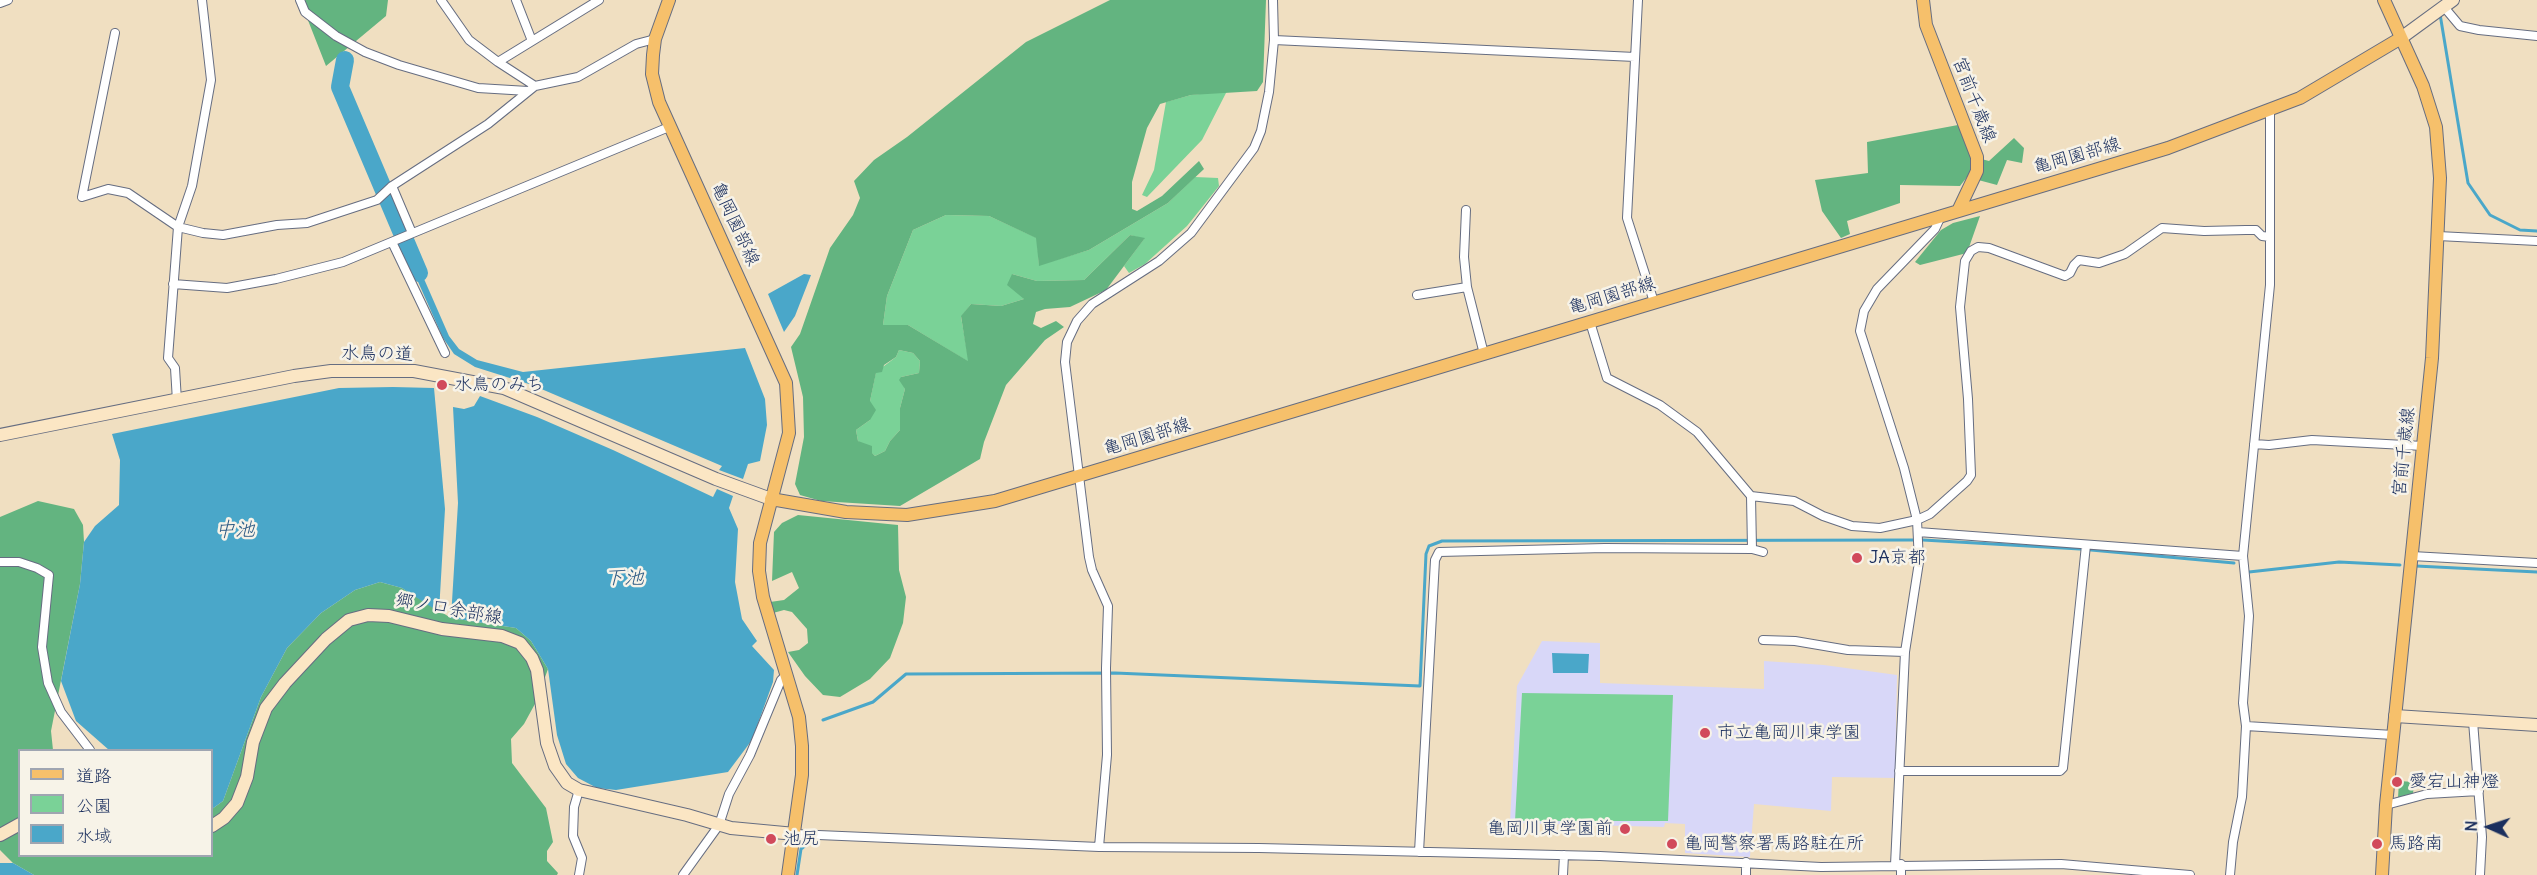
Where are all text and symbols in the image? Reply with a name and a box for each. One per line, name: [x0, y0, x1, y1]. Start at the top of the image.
street label: 宮前千歳線: [1948, 54, 2000, 146]
street label: 亀岡園部線: [2031, 133, 2123, 179]
street label: 亀岡園部線: [706, 179, 764, 269]
street label: 亀岡園部線: [1566, 273, 1658, 319]
street label: 水鳥の道: [341, 343, 413, 365]
place label: 水鳥のみち: [454, 374, 544, 396]
marker: 水鳥のみち: [435, 378, 449, 392]
street label: 宮前千歳線: [2389, 406, 2419, 498]
street label: 亀岡園部線: [1101, 414, 1193, 460]
water label: 中池: [215, 518, 255, 542]
place label: JA京都: [1869, 547, 1926, 569]
marker: JA京都: [1850, 551, 1864, 565]
water label: 下池: [604, 566, 644, 590]
street label: 郷ノ口余部線: [394, 589, 504, 629]
place label: 市立亀岡川東学園: [1717, 722, 1861, 744]
marker: 市立亀岡川東学園: [1698, 726, 1712, 740]
legend: [18, 749, 213, 857]
text: 道路: [76, 764, 112, 787]
place label: 愛宕山神燈: [2409, 771, 2499, 793]
marker: 愛宕山神燈: [2390, 775, 2404, 789]
text: 公園: [76, 794, 112, 817]
north arrow: [2459, 797, 2519, 857]
place label: 亀岡川東学園前: [1487, 818, 1613, 840]
text: N: [2461, 820, 2481, 832]
marker: 亀岡川東学園前: [1618, 822, 1632, 836]
text: 水域: [76, 824, 112, 847]
place label: 池尻: [783, 828, 819, 850]
marker: 池尻: [764, 832, 778, 846]
place label: 亀岡警察署馬路駐在所: [1684, 833, 1864, 855]
place label: 馬路南: [2389, 833, 2443, 855]
marker: 亀岡警察署馬路駐在所: [1665, 837, 1679, 851]
marker: 馬路南: [2370, 837, 2384, 851]

